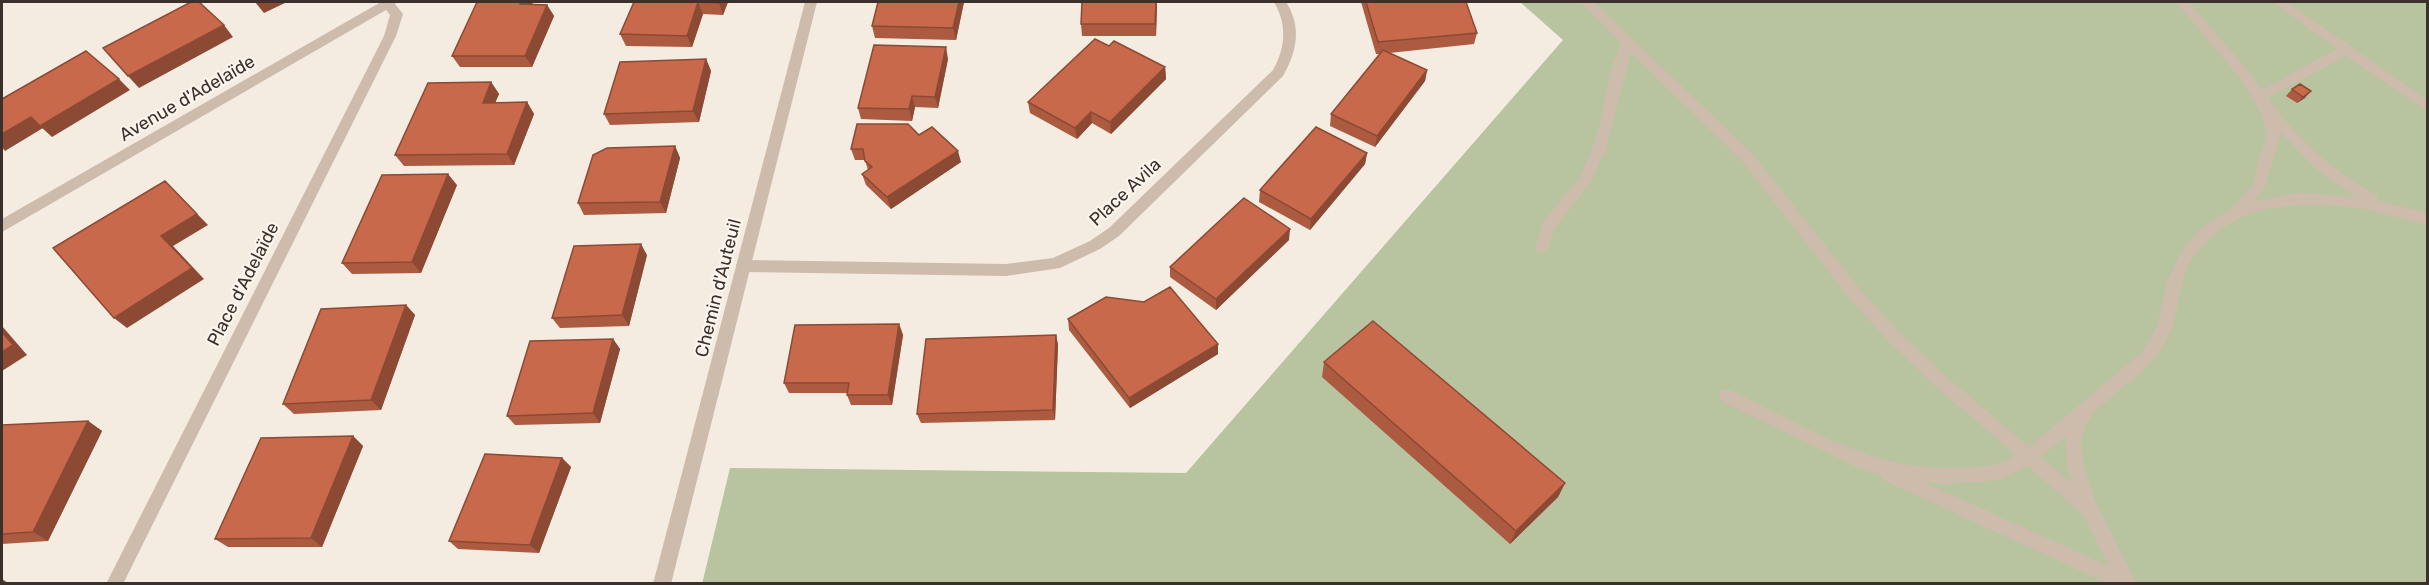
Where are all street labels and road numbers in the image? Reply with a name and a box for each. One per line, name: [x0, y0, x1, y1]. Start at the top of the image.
street label: Avenue d'Adelaïde: [115, 50, 259, 146]
street label: Place Avila: [1085, 153, 1165, 231]
street label: Chemin d'Auteuil: [690, 217, 746, 359]
street label: Place d'Adelaïde: [202, 218, 284, 350]

